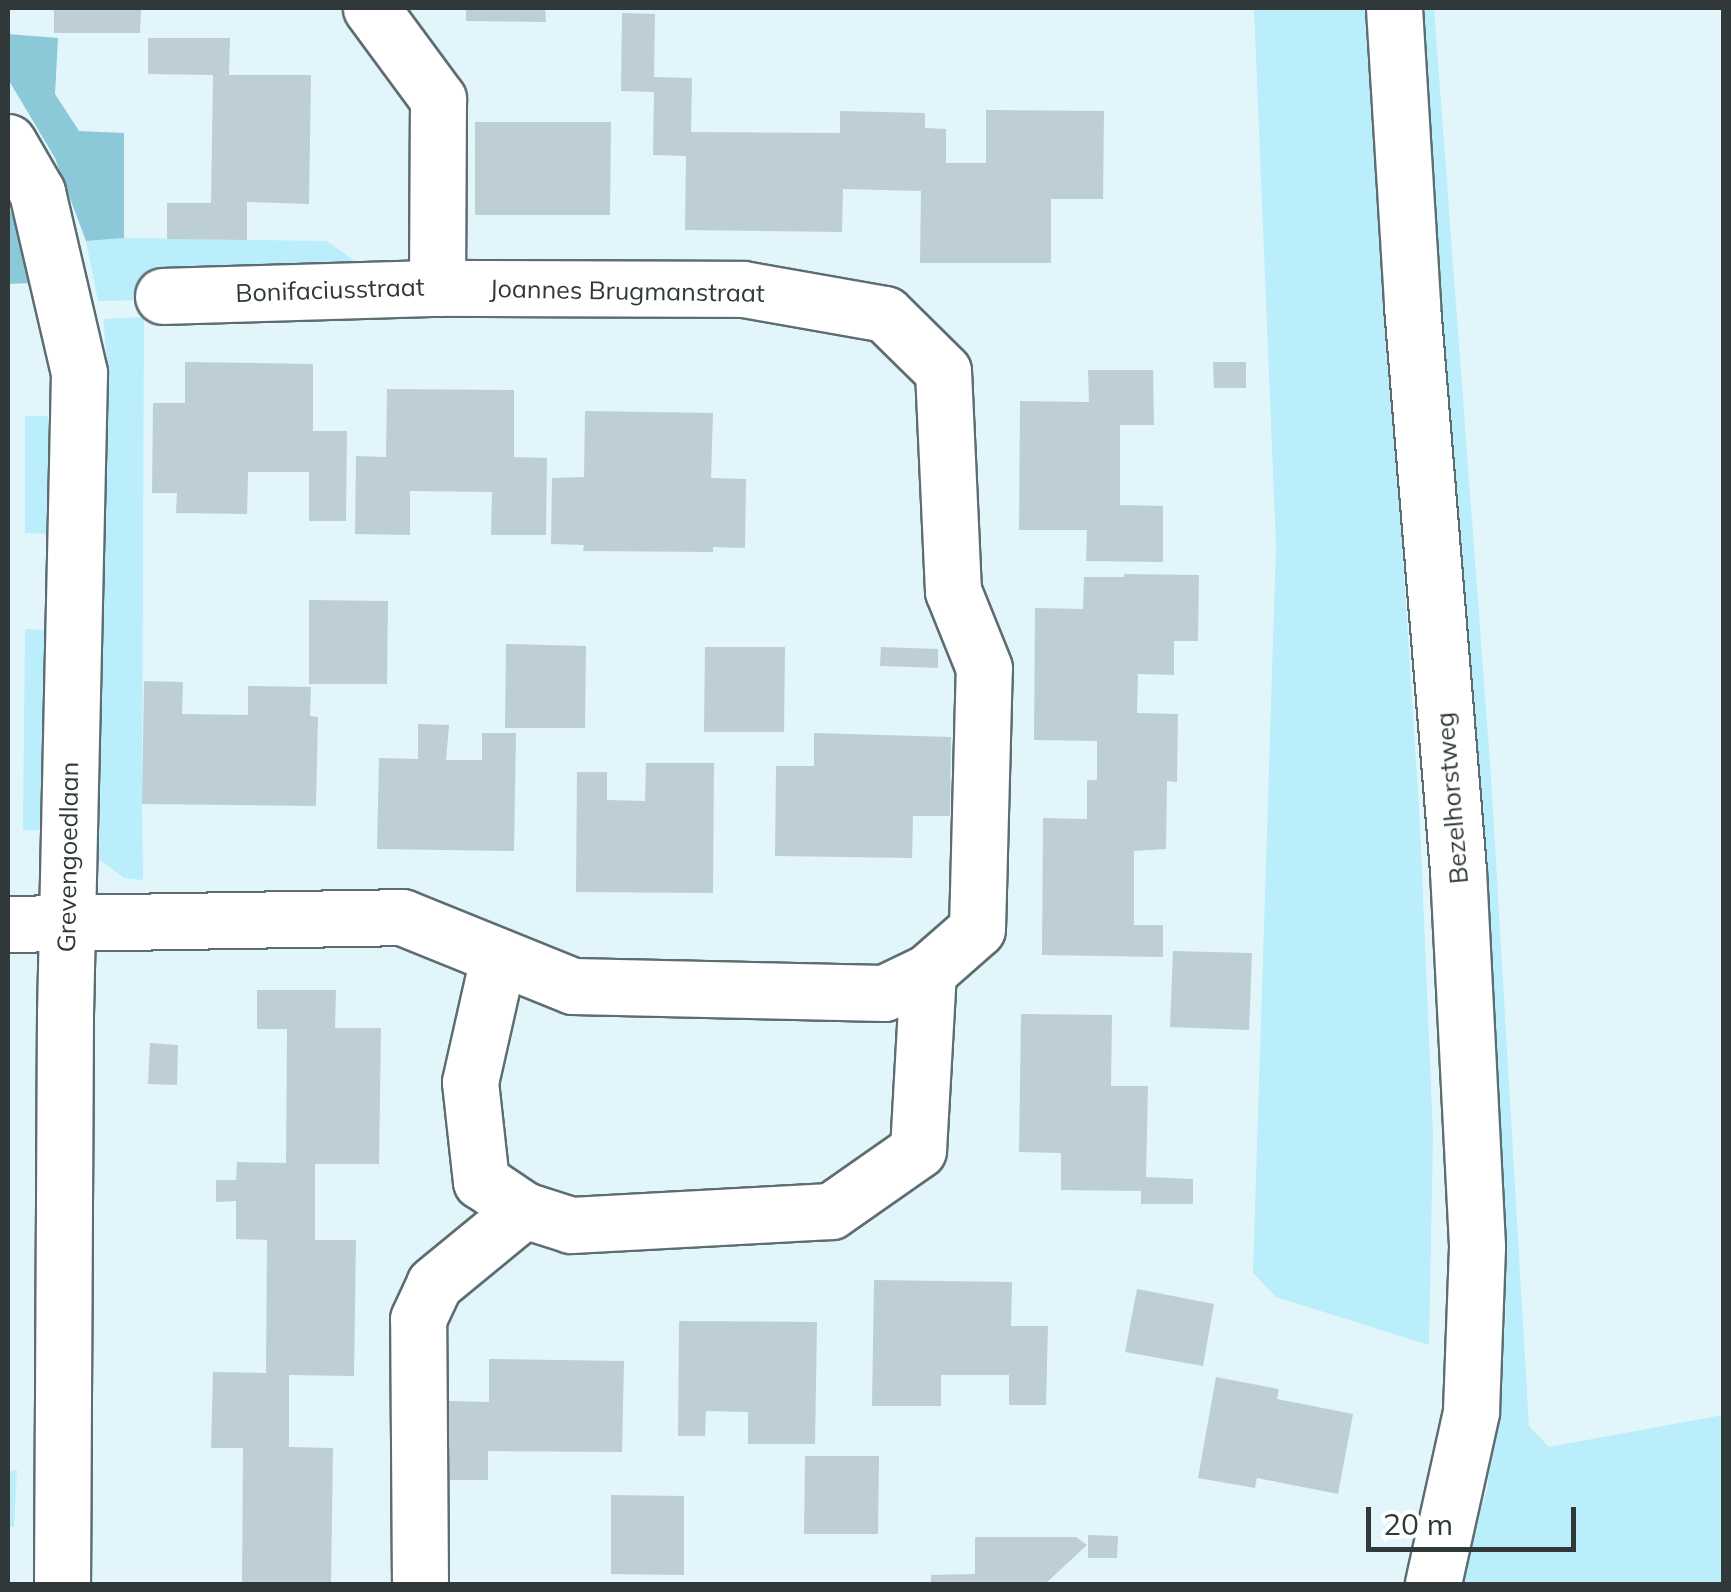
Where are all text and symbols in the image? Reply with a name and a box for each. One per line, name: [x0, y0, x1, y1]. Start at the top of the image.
street label: Bonifaciusstraat: [235, 272, 425, 308]
street label: Joannes Brugmanstraat: [489, 274, 765, 308]
street label: Bezelhorstweg: [1430, 711, 1474, 885]
street label: Grevengoedlaan: [51, 761, 85, 953]
scale bar: [1371, 1487, 1581, 1549]
text: 20 m: [1383, 1505, 1453, 1543]

